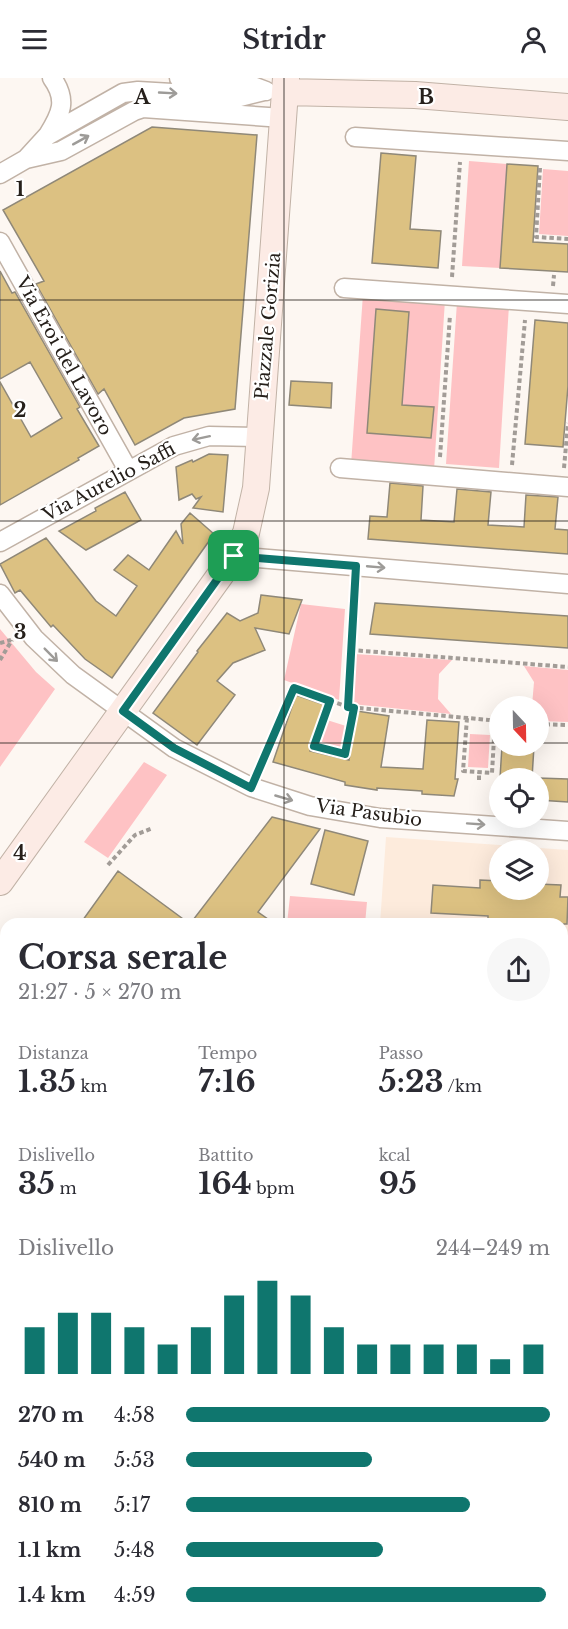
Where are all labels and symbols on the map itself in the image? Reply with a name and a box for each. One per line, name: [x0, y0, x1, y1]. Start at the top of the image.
text: A: [133, 85, 151, 109]
text: B: [418, 85, 434, 109]
one-way arrow: [157, 87, 177, 98]
one-way arrow: [72, 134, 89, 146]
text: 1: [16, 177, 25, 201]
street label: Piazzale Gorizia: [251, 251, 285, 401]
street label: Via Eroi del Lavoro: [11, 272, 117, 439]
text: 2: [13, 398, 27, 422]
one-way arrow: [191, 433, 210, 445]
street label: Via Aurelio Saffi: [38, 438, 179, 527]
pin: [208, 530, 259, 581]
one-way arrow: [365, 562, 385, 573]
text: 3: [14, 620, 26, 644]
one-way arrow: [43, 648, 58, 663]
north arrow: [489, 696, 549, 756]
one-way arrow: [274, 793, 293, 804]
street label: Via Pasubio: [313, 795, 424, 831]
one-way arrow: [466, 819, 486, 830]
text: 4: [13, 841, 27, 865]

